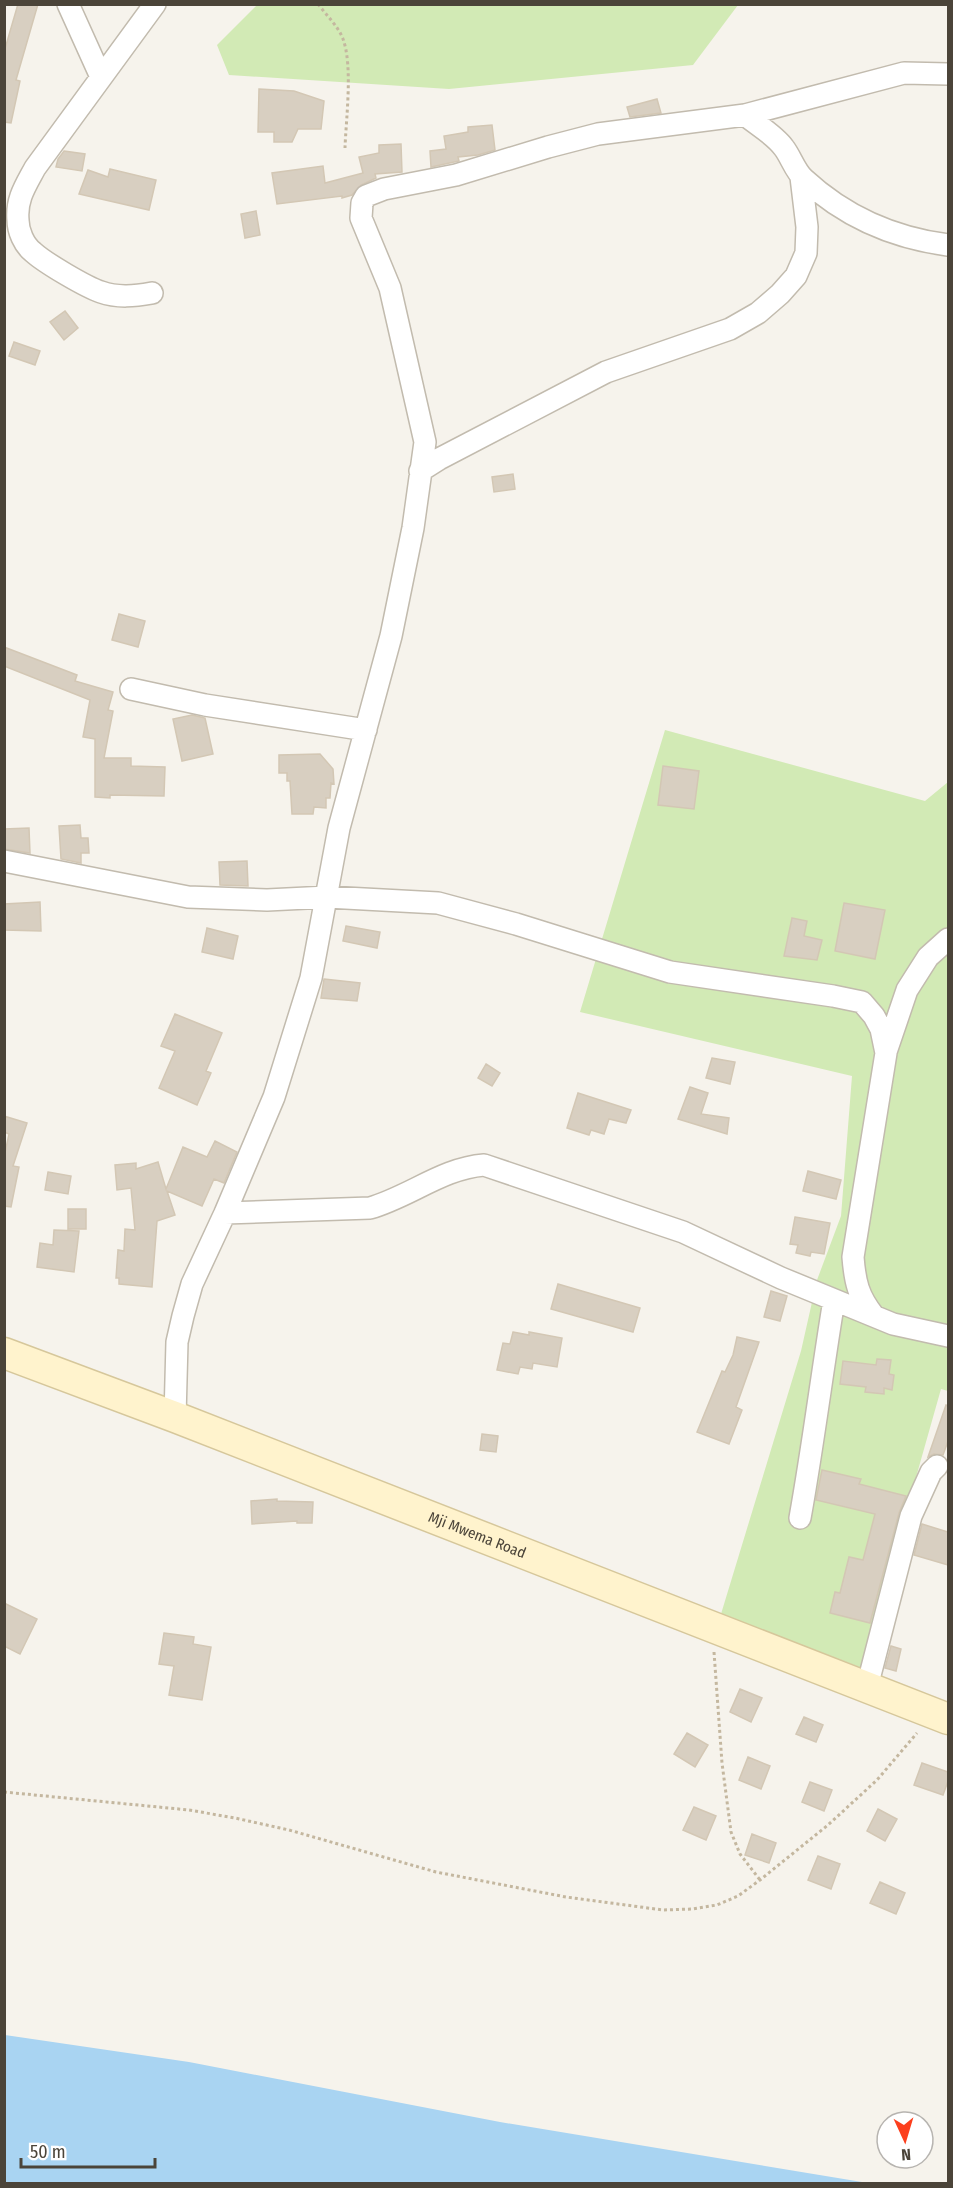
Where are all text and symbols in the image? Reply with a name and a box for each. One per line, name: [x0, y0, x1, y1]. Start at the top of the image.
street label: Mji Mwema Road: [426, 1508, 529, 1562]
north arrow: [875, 2110, 935, 2170]
scale bar: [21, 2131, 154, 2169]
text: 50 m: [30, 2141, 66, 2163]
text: N: [901, 2145, 911, 2164]

